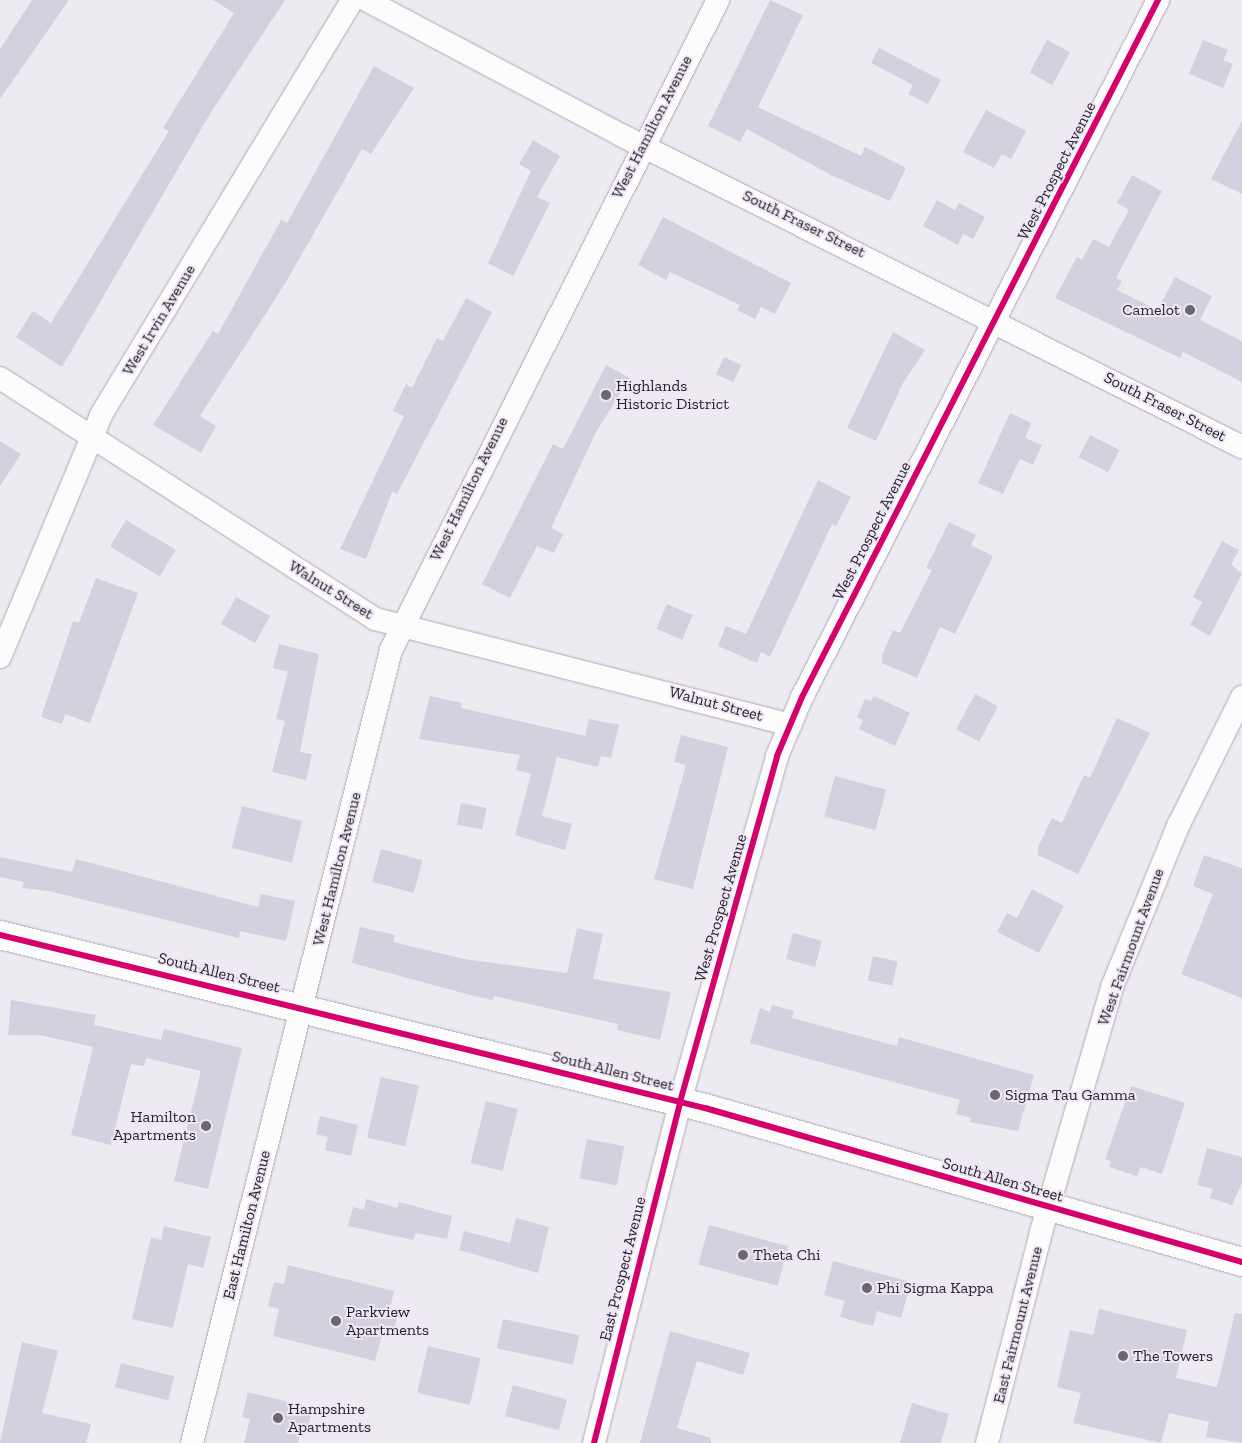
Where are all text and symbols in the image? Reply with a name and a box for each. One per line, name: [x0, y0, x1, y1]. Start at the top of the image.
street label: West Hamilton Avenue: [608, 52, 696, 202]
street label: West Prospect Avenue: [1014, 98, 1100, 244]
street label: South Fraser Street: [739, 186, 869, 262]
street label: West Irvin Avenue: [118, 261, 200, 379]
place label: Camelot: [1122, 300, 1180, 320]
marker: Camelot: [1184, 304, 1196, 316]
street label: South Fraser Street: [1101, 368, 1229, 446]
place label: Highlands Historic District: [616, 376, 729, 414]
marker: Highlands Historic District: [600, 389, 612, 401]
street label: West Hamilton Avenue: [426, 414, 512, 564]
street label: West Prospect Avenue: [829, 458, 915, 604]
street label: Walnut Street: [285, 556, 377, 624]
street label: Walnut Street: [667, 682, 765, 726]
street label: West Hamilton Avenue: [309, 790, 365, 948]
street label: West Prospect Avenue: [691, 832, 751, 984]
street label: West Fairmount Avenue: [1094, 866, 1168, 1028]
street label: South Allen Street: [156, 948, 282, 998]
street label: South Allen Street: [550, 1046, 676, 1096]
place label: Sigma Tau Gamma: [1005, 1085, 1136, 1105]
marker: Sigma Tau Gamma: [989, 1089, 1001, 1101]
place label: Hamilton Apartments: [113, 1107, 196, 1145]
marker: Hamilton Apartments: [200, 1120, 212, 1132]
street label: East Hamilton Avenue: [219, 1148, 275, 1302]
street label: South Allen Street: [940, 1153, 1066, 1207]
street label: East Prospect Avenue: [596, 1194, 650, 1344]
street label: East Fairmount Avenue: [989, 1244, 1047, 1406]
place label: Theta Chi: [753, 1245, 820, 1265]
marker: Theta Chi: [737, 1249, 749, 1261]
place label: Phi Sigma Kappa: [877, 1278, 994, 1298]
marker: Phi Sigma Kappa: [861, 1282, 873, 1294]
place label: Parkview Apartments: [346, 1302, 429, 1340]
marker: Parkview Apartments: [330, 1315, 342, 1327]
place label: The Towers: [1133, 1346, 1213, 1366]
marker: The Towers: [1117, 1350, 1129, 1362]
place label: Hampshire Apartments: [288, 1399, 371, 1437]
marker: Hampshire Apartments: [272, 1412, 284, 1424]

